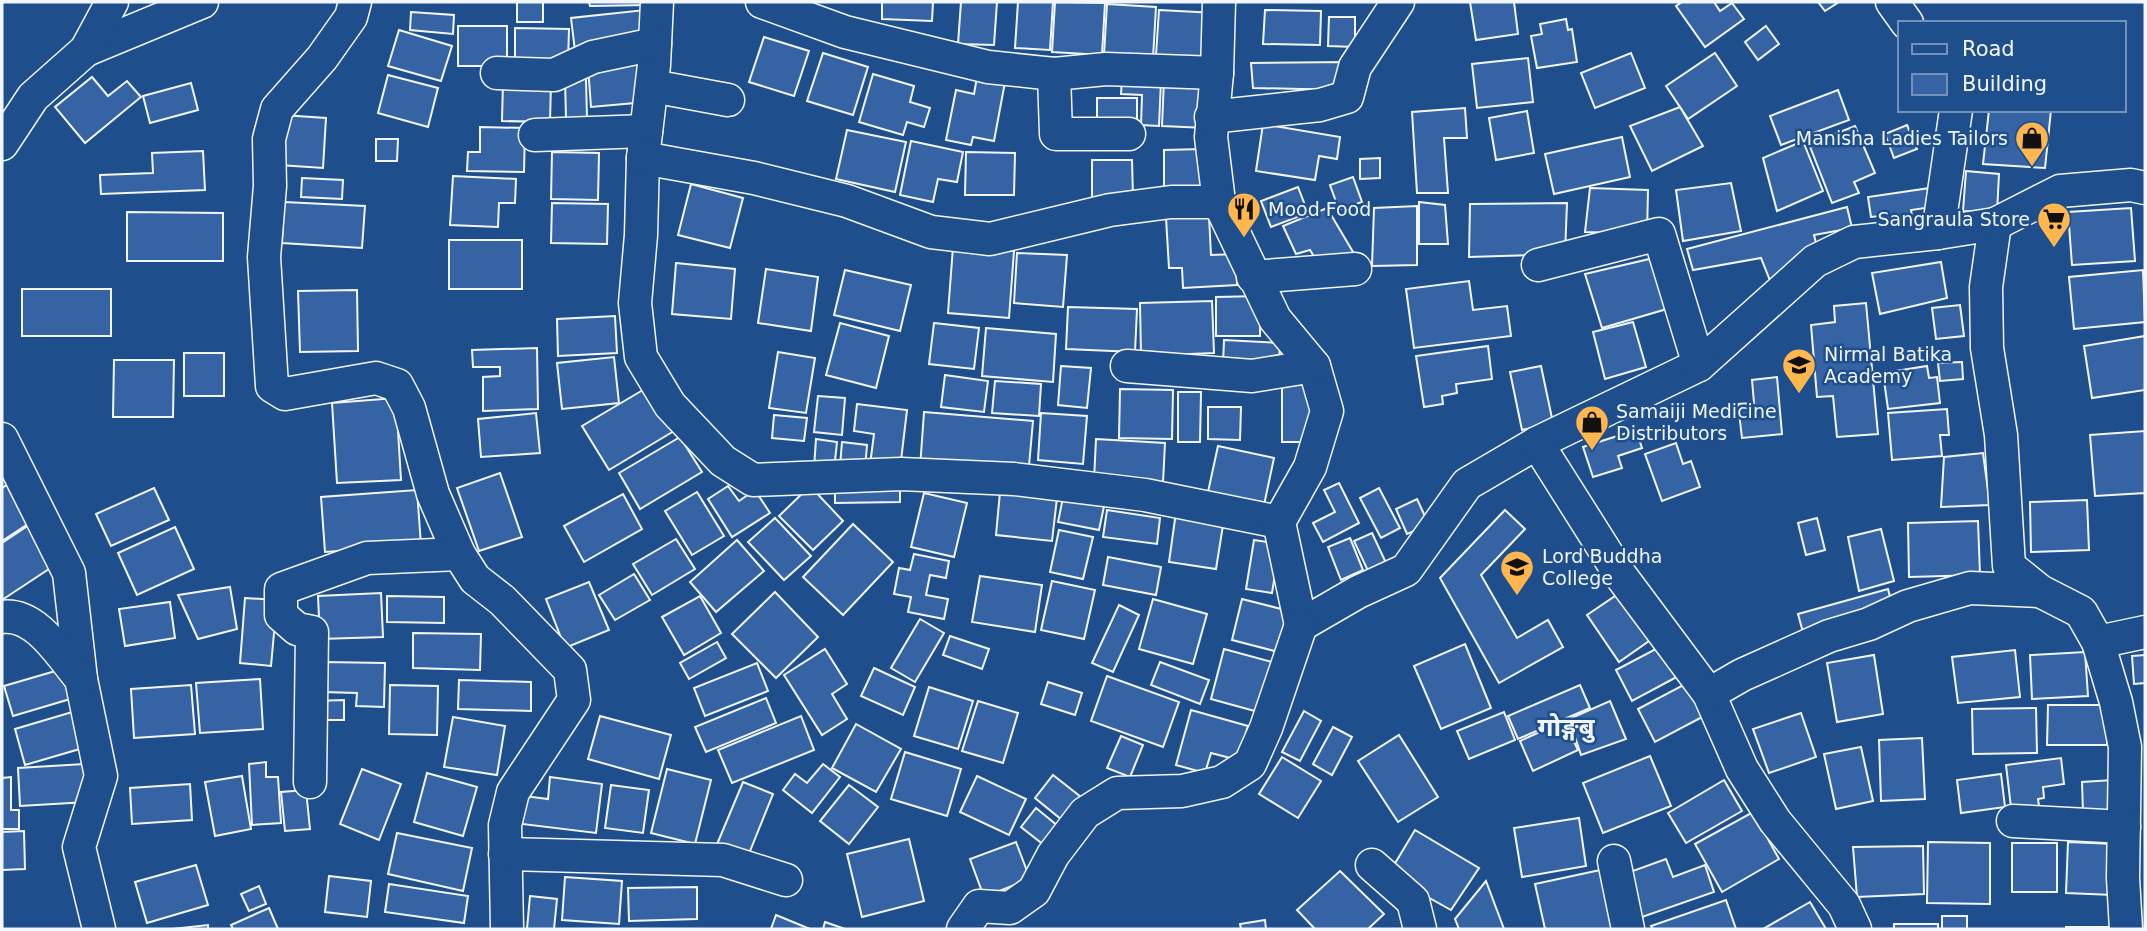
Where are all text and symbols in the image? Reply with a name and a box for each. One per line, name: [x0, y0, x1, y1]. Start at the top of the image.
legend: [1898, 21, 2126, 112]
text: Road: [1962, 37, 2015, 61]
text: Building: [1962, 72, 2047, 96]
shop icon: Manisha Ladies Tailors: [2013, 119, 2051, 168]
place label: Manisha Ladies Tailors: [1796, 127, 2008, 149]
restaurant icon: Mood Food: [1225, 190, 1263, 239]
place label: Mood Food: [1268, 198, 1371, 220]
supermarket icon: Sangraula Store: [2035, 200, 2073, 249]
place label: Sangraula Store: [1878, 208, 2030, 230]
place label: Nirmal Batika Academy: [1824, 343, 1952, 387]
school or university icon: Nirmal Batika Academy: [1780, 346, 1818, 395]
place label: Samaiji Medicine Distributors: [1616, 400, 1777, 444]
shop icon: Samaiji Medicine Distributors: [1573, 403, 1611, 452]
place label: Lord Buddha College: [1542, 545, 1662, 589]
school or university icon: Lord Buddha College: [1498, 548, 1536, 597]
district label: गोङ्गबु: [1537, 712, 1596, 743]

